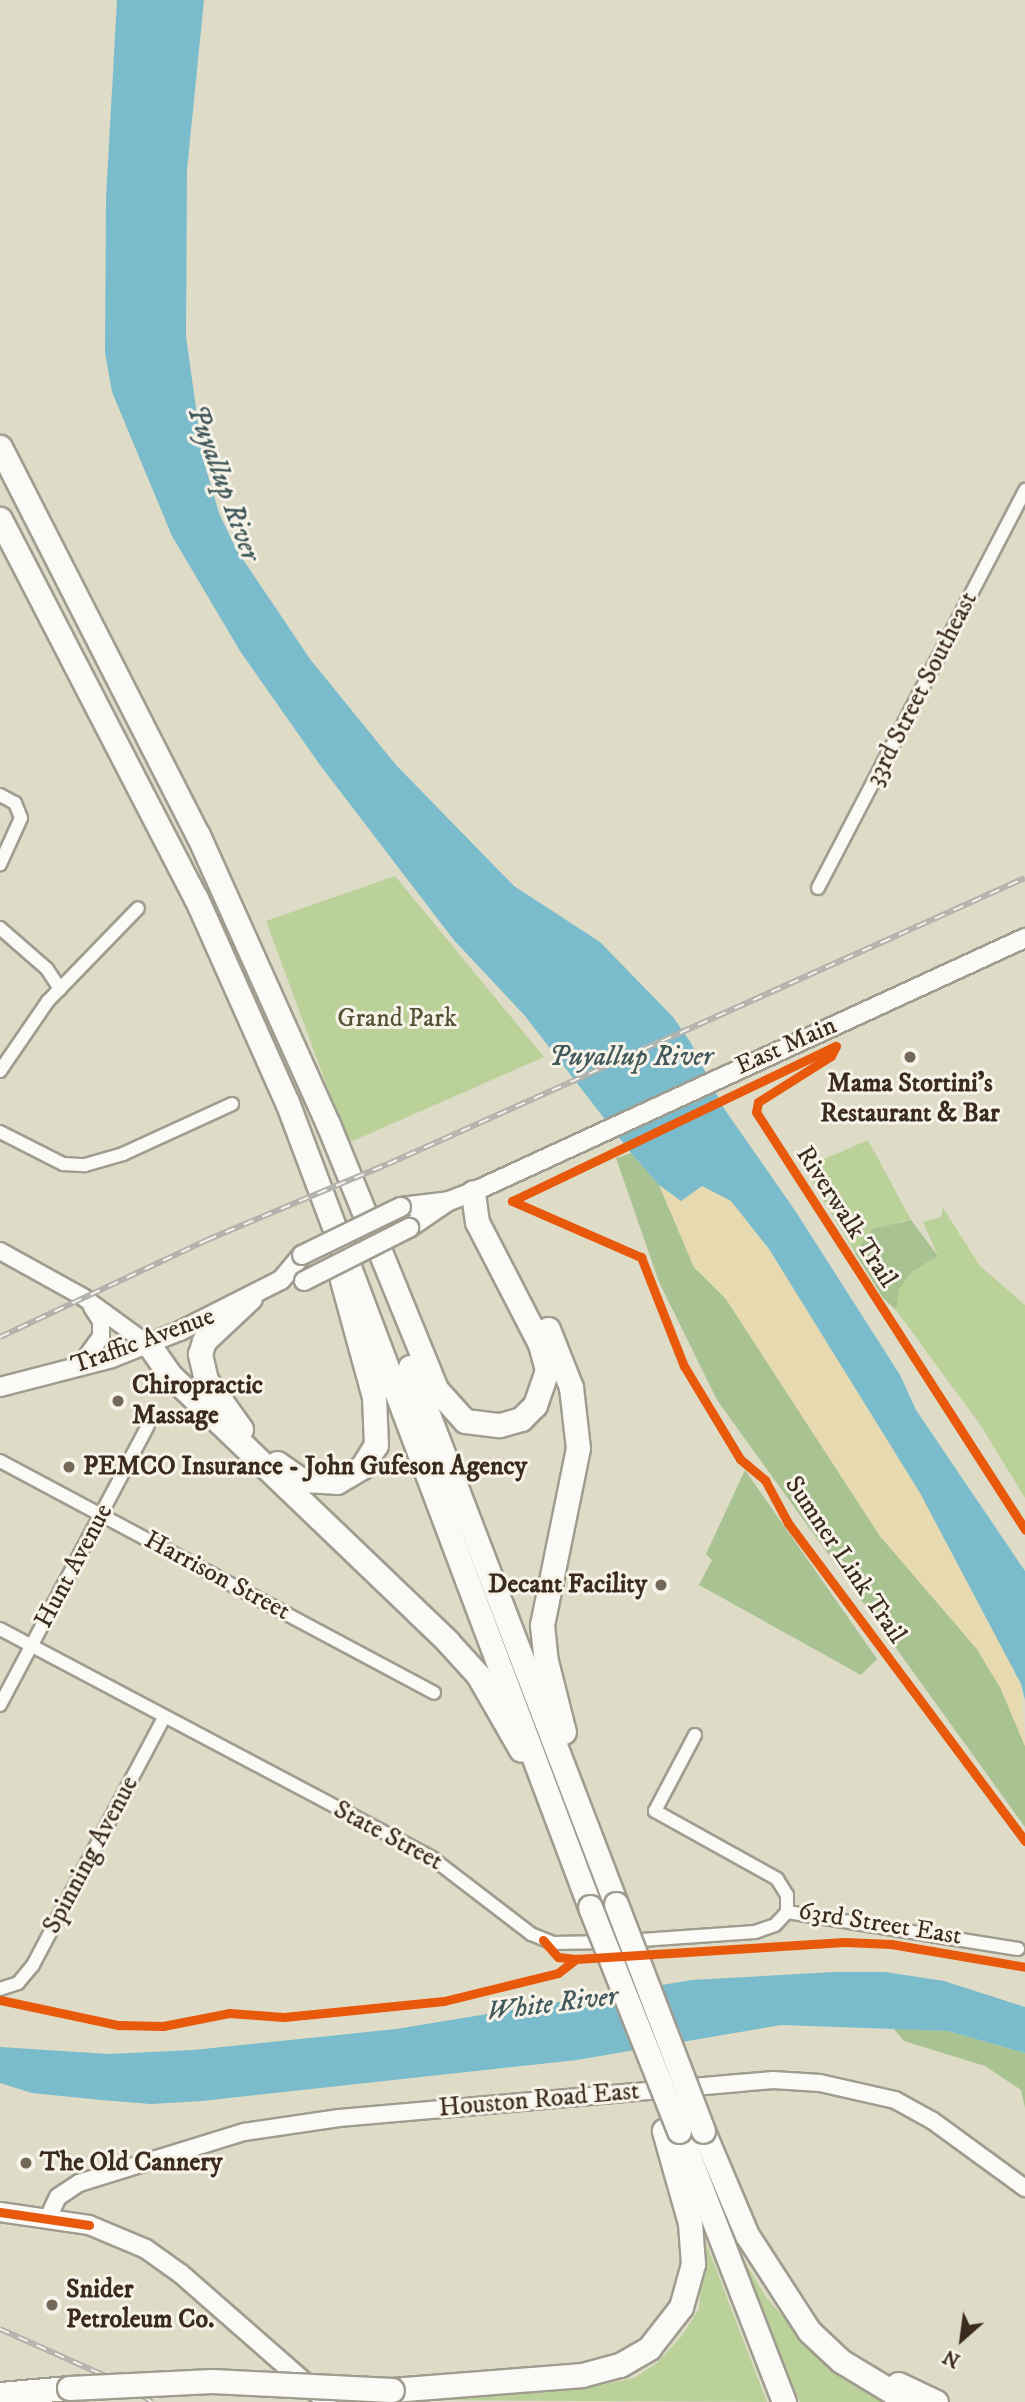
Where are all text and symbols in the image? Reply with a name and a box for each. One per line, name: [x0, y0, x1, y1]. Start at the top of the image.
water label: Puyallup River: [179, 400, 267, 566]
street label: 33rd Street Southeast: [859, 587, 985, 791]
park label: Grand Park: [337, 1003, 457, 1035]
street label: East Main: [731, 1010, 841, 1082]
water label: Puyallup River: [549, 1040, 713, 1074]
marker: Mama Stortini's Restaurant & Bar: [902, 1049, 918, 1065]
place label: Mama Stortini's Restaurant & Bar: [820, 1068, 1000, 1130]
street label: Riverwalk Trail: [789, 1140, 903, 1294]
street label: Traffic Avenue: [67, 1301, 219, 1381]
place label: Chiropractic Massage: [132, 1370, 263, 1432]
marker: Chiropractic Massage: [110, 1393, 126, 1409]
place label: PEMCO Insurance - John Gufeson Agency: [83, 1451, 527, 1483]
marker: PEMCO Insurance - John Gufeson Agency: [61, 1459, 77, 1475]
street label: Sumner Link Trail: [778, 1470, 912, 1650]
street label: Hunt Avenue: [28, 1499, 120, 1633]
street label: Harrison Street: [139, 1524, 295, 1628]
place label: Decant Facility: [488, 1569, 647, 1601]
marker: Decant Facility: [653, 1577, 669, 1593]
street label: Spinning Avenue: [36, 1771, 146, 1939]
street label: State Street: [328, 1794, 448, 1878]
street label: 63rd Street East: [796, 1896, 964, 1952]
water label: White River: [485, 1979, 619, 2029]
street label: Houston Road East: [437, 2076, 641, 2124]
place label: The Old Cannery: [40, 2147, 222, 2179]
marker: The Old Cannery: [18, 2155, 34, 2171]
place label: Snider Petroleum Co.: [66, 2274, 214, 2336]
marker: Snider Petroleum Co.: [44, 2297, 60, 2313]
north arrow: [927, 2304, 997, 2374]
text: N: [940, 2344, 964, 2372]

